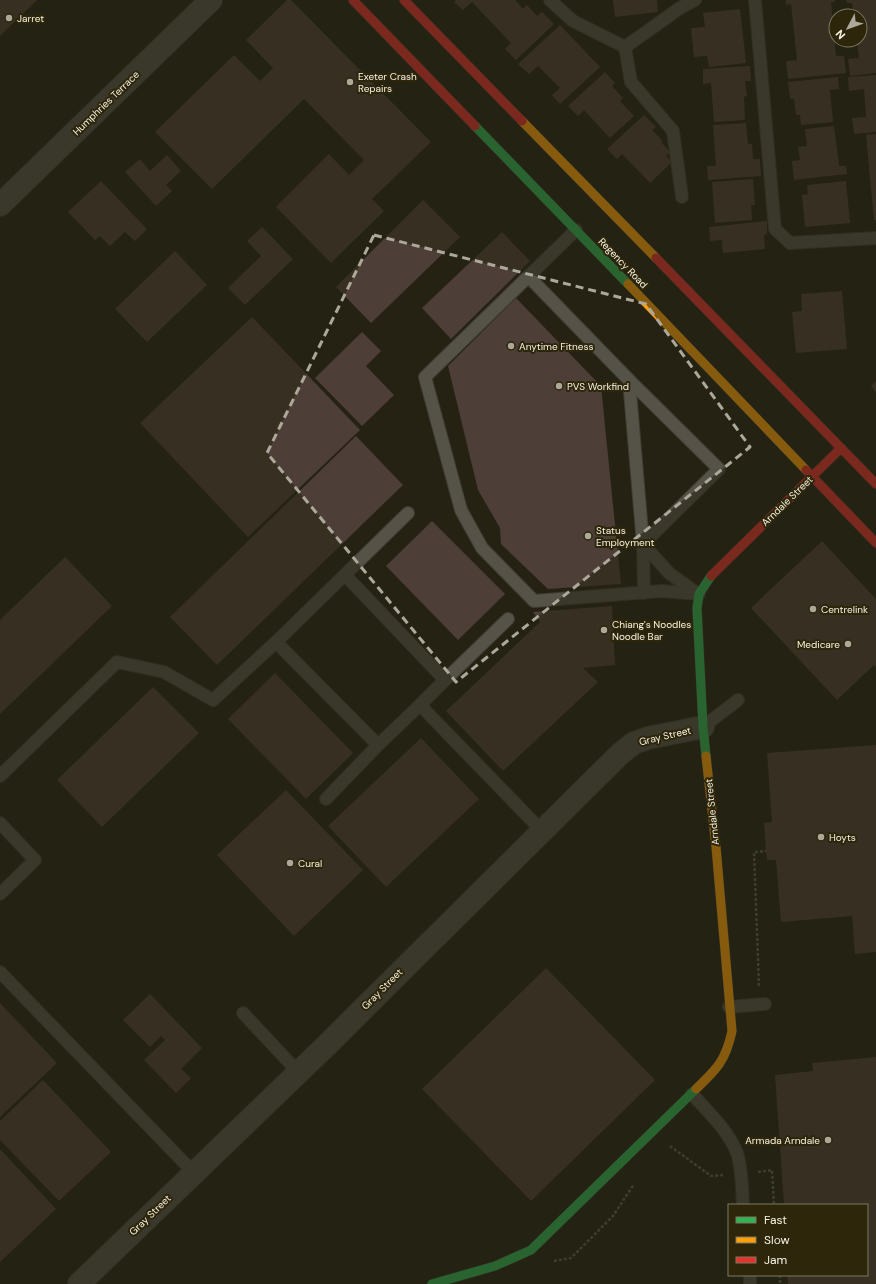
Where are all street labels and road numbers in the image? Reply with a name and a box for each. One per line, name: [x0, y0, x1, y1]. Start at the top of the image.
street label: Humphries Terrace: [70, 68, 142, 138]
street label: Regency Road: [596, 235, 650, 291]
street label: Arndale Street: [758, 473, 816, 529]
street label: Gray Street: [638, 724, 692, 748]
street label: Arndale Street: [702, 778, 722, 846]
street label: Gray Street: [359, 966, 405, 1012]
street label: Gray Street: [126, 1192, 174, 1238]

